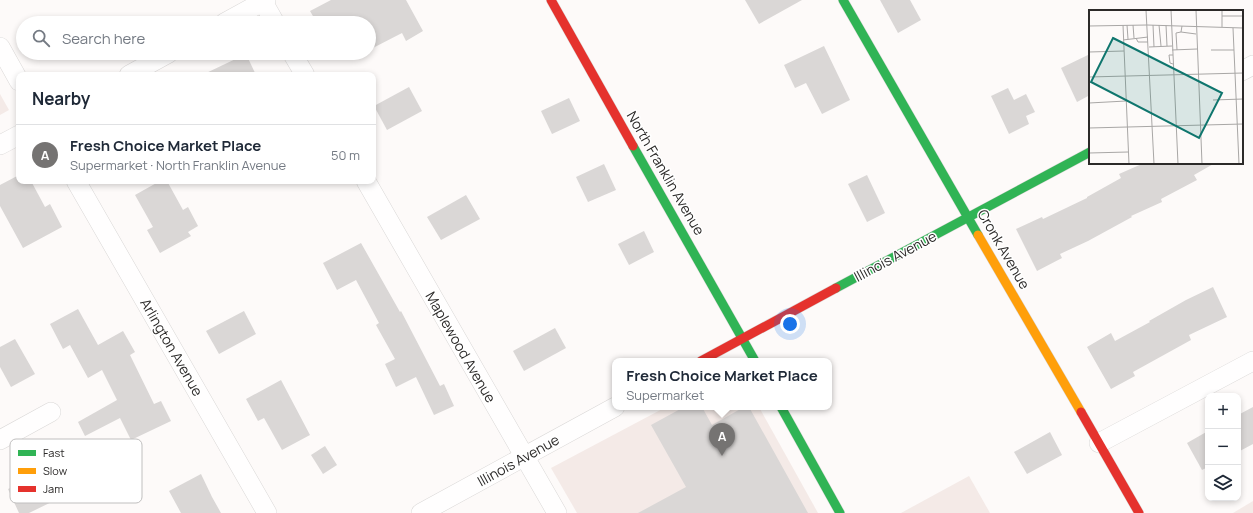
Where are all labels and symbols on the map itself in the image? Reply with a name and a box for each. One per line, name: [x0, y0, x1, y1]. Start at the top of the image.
inset map: [1089, 10, 1243, 164]
street label: North Franklin Avenue: [623, 108, 709, 238]
street label: Cronk Avenue: [973, 206, 1035, 292]
street label: Illinois Avenue: [850, 226, 940, 286]
street label: Maplewood Avenue: [422, 288, 500, 406]
street label: Arlington Avenue: [136, 295, 208, 399]
your location: [780, 314, 800, 334]
pin: A: [709, 423, 735, 456]
street label: Illinois Avenue: [474, 430, 562, 490]
legend: [10, 439, 142, 503]
text: Fast: [43, 445, 65, 460]
text: Slow: [43, 463, 68, 478]
text: Jam: [43, 481, 64, 496]

